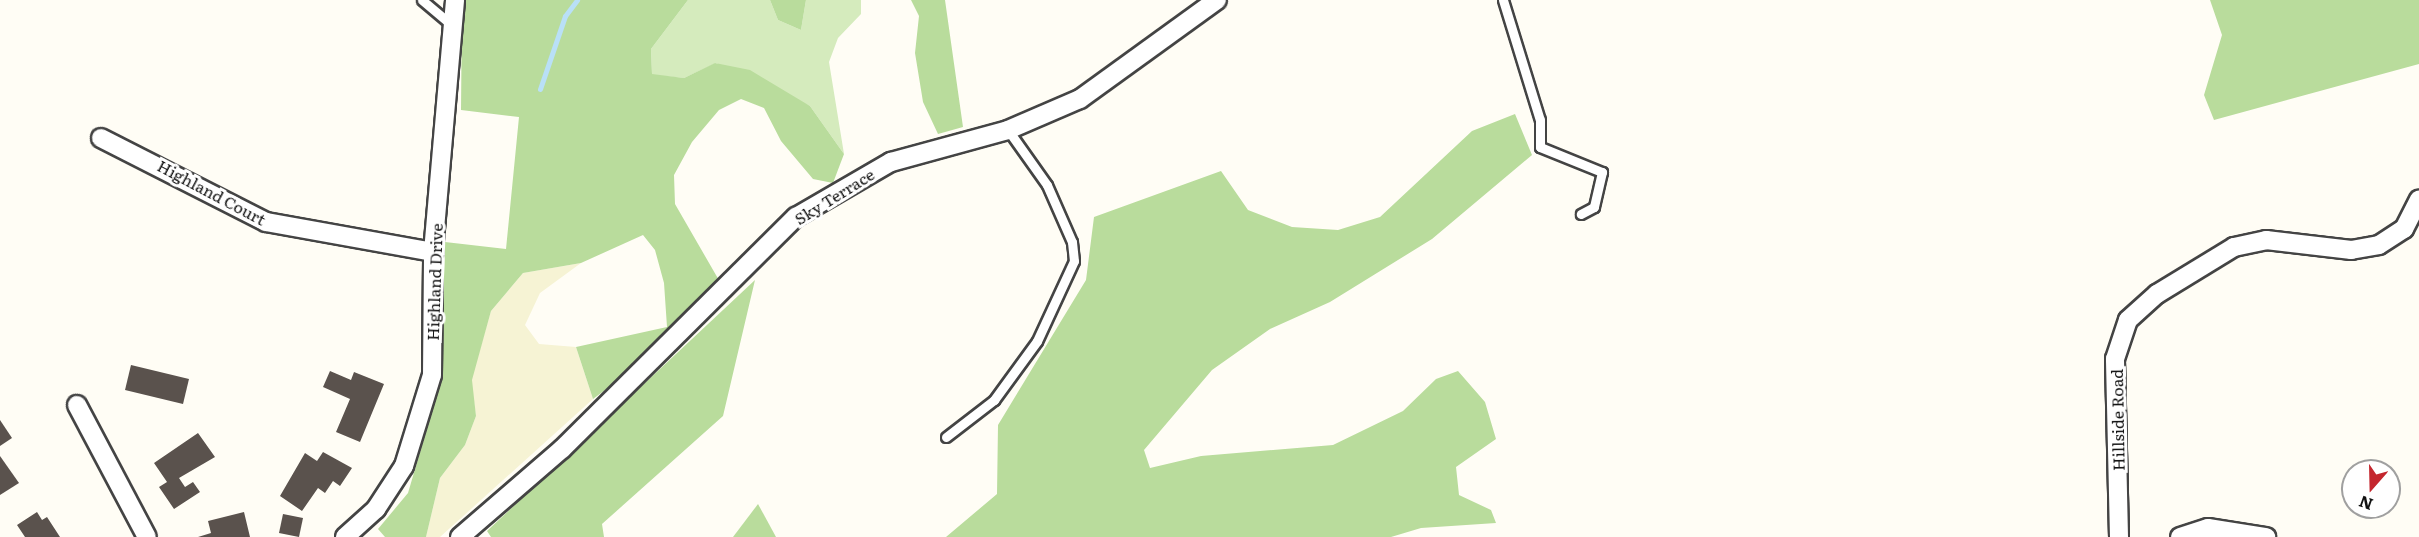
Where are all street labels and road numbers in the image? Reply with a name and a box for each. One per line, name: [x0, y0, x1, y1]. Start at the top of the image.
street label: Highland Court: [154, 155, 270, 229]
street label: Sky Terrace: [791, 164, 877, 228]
street label: Highland Drive: [422, 223, 446, 341]
street label: Hillside Road: [2107, 369, 2127, 471]

